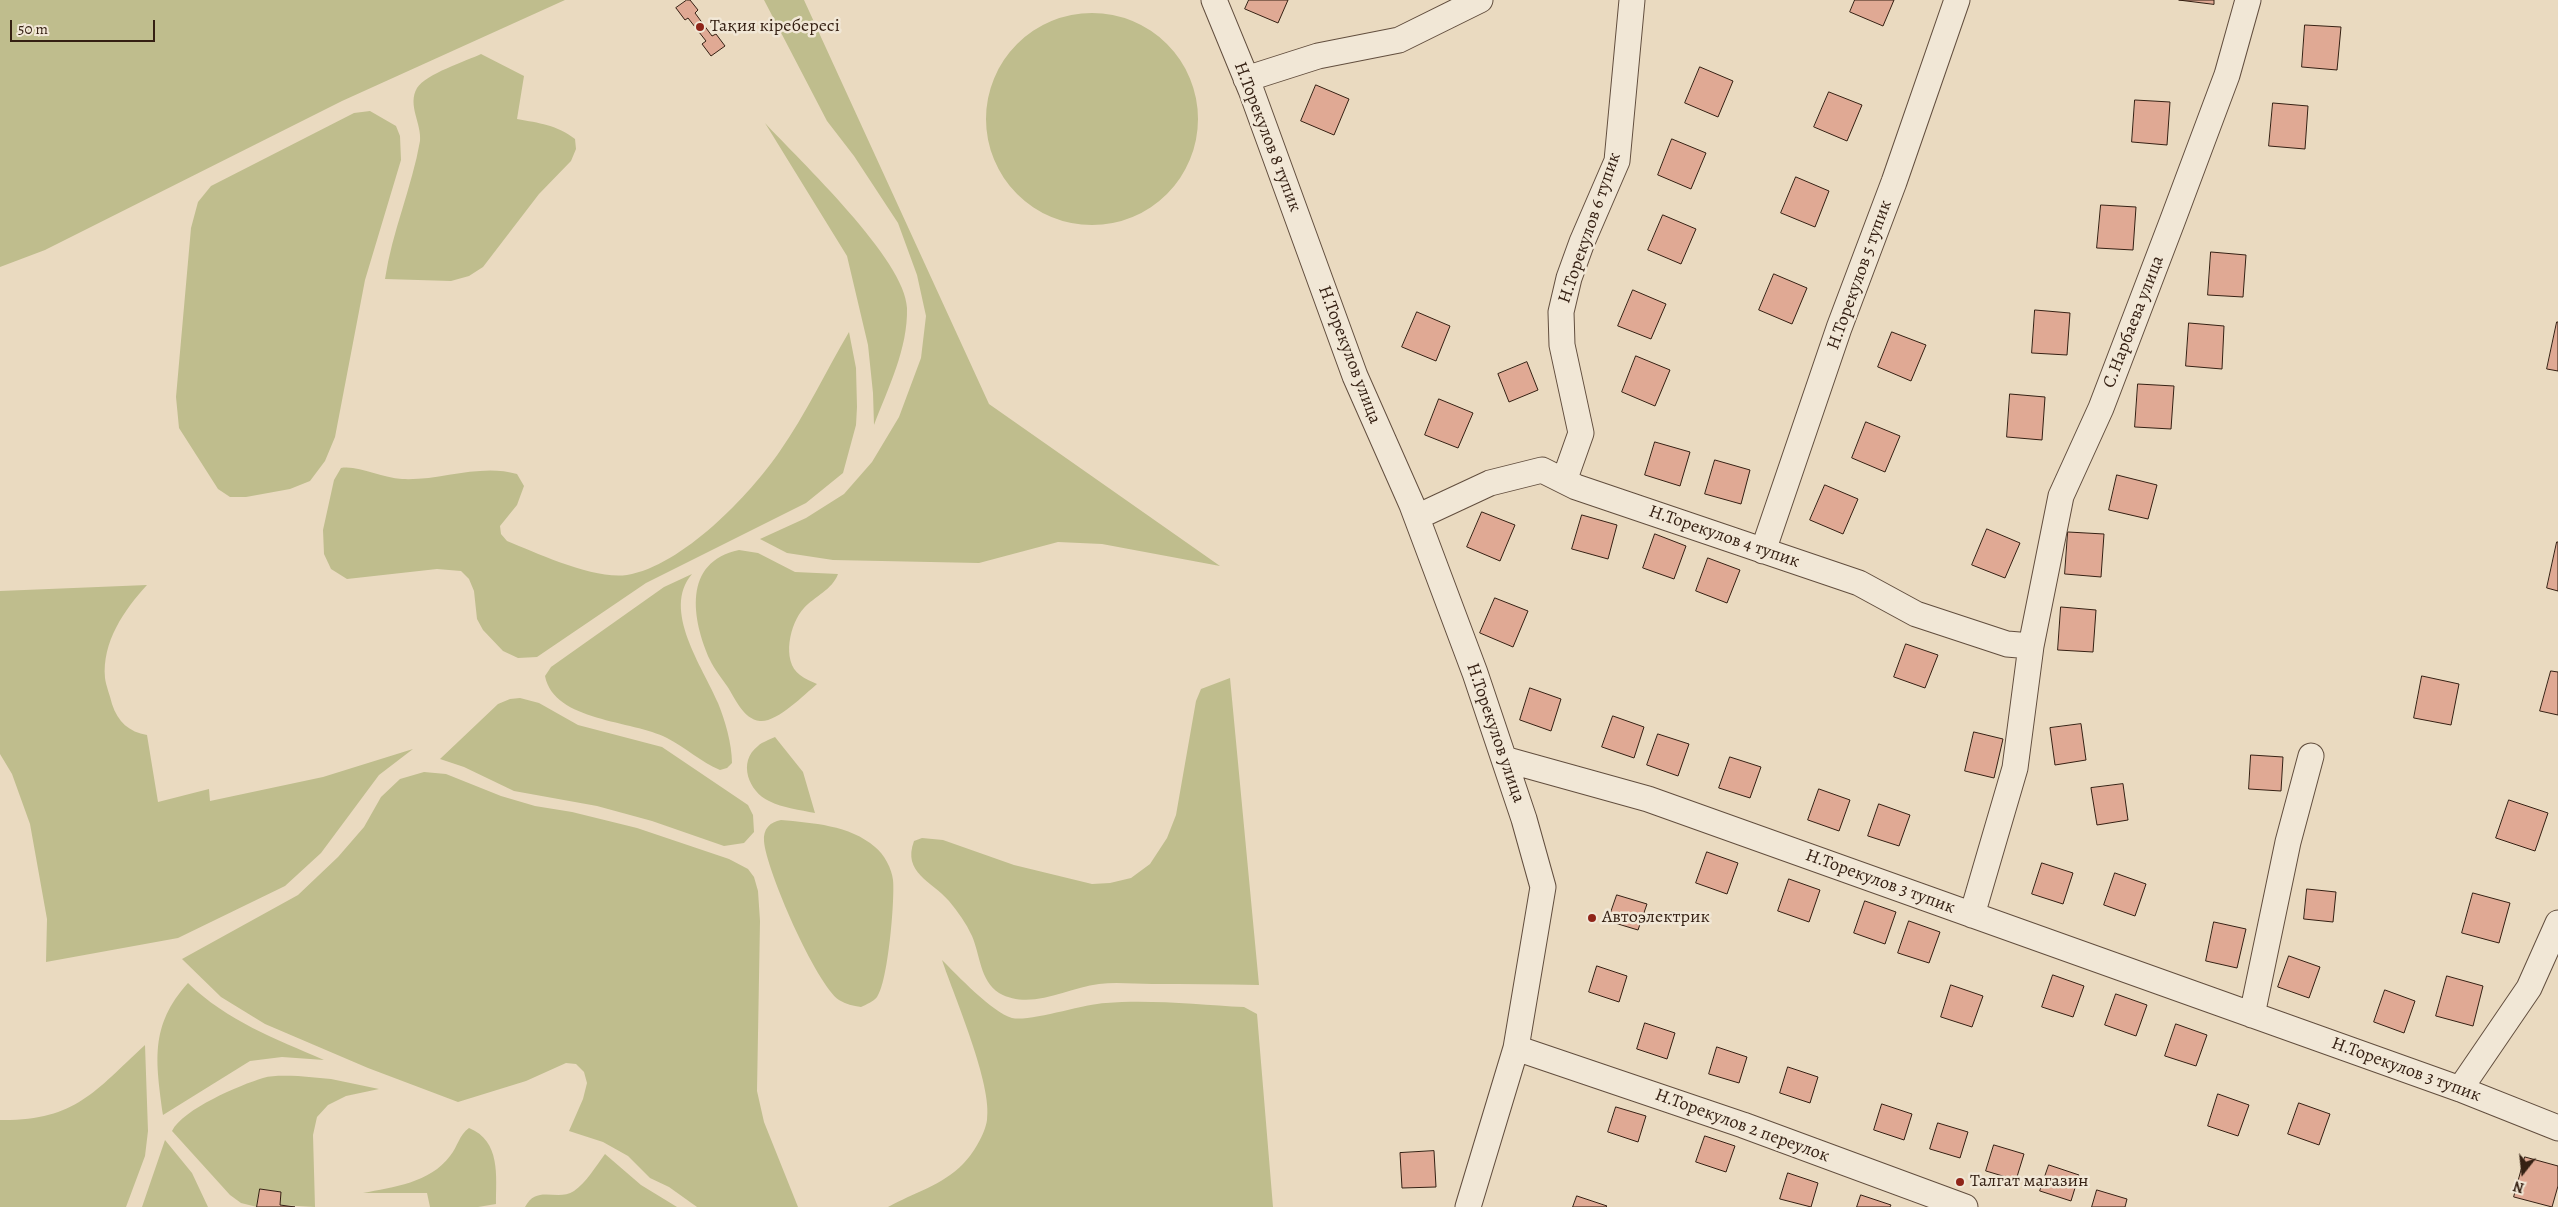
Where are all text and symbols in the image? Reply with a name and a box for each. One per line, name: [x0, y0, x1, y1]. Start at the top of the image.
scale bar: [12, 10, 158, 42]
place label: Тақия кіребересі: [710, 16, 840, 38]
text: 50 m: [18, 19, 48, 39]
marker: Тақия кіребересі: [694, 21, 706, 33]
street label: Н.Торекулов 8 тупик: [1228, 59, 1306, 215]
street label: Н.Торекулов 6 тупик: [1554, 150, 1626, 306]
street label: Н.Торекулов 5 тупик: [1823, 197, 1897, 353]
street label: С.Нарбаева улица: [2099, 253, 2169, 391]
street label: Н.Торекулов улица: [1313, 283, 1385, 427]
street label: Н.Торекулов 4 тупик: [1646, 501, 1802, 573]
street label: Н.Торекулов улица: [1461, 660, 1529, 806]
street label: Н.Торекулов 3 тупик: [1802, 845, 1958, 919]
place label: Автоэлектрик: [1602, 907, 1710, 929]
marker: Автоэлектрик: [1586, 912, 1598, 924]
street label: Н.Торекулов 3 тупик: [2328, 1033, 2484, 1107]
street label: Н.Торекулов 2 переулок: [1652, 1084, 1832, 1168]
north arrow: [2498, 1147, 2548, 1197]
place label: Талгат магазин: [1970, 1171, 2088, 1193]
marker: Талгат магазин: [1954, 1176, 1966, 1188]
text: N: [2511, 1176, 2526, 1197]

